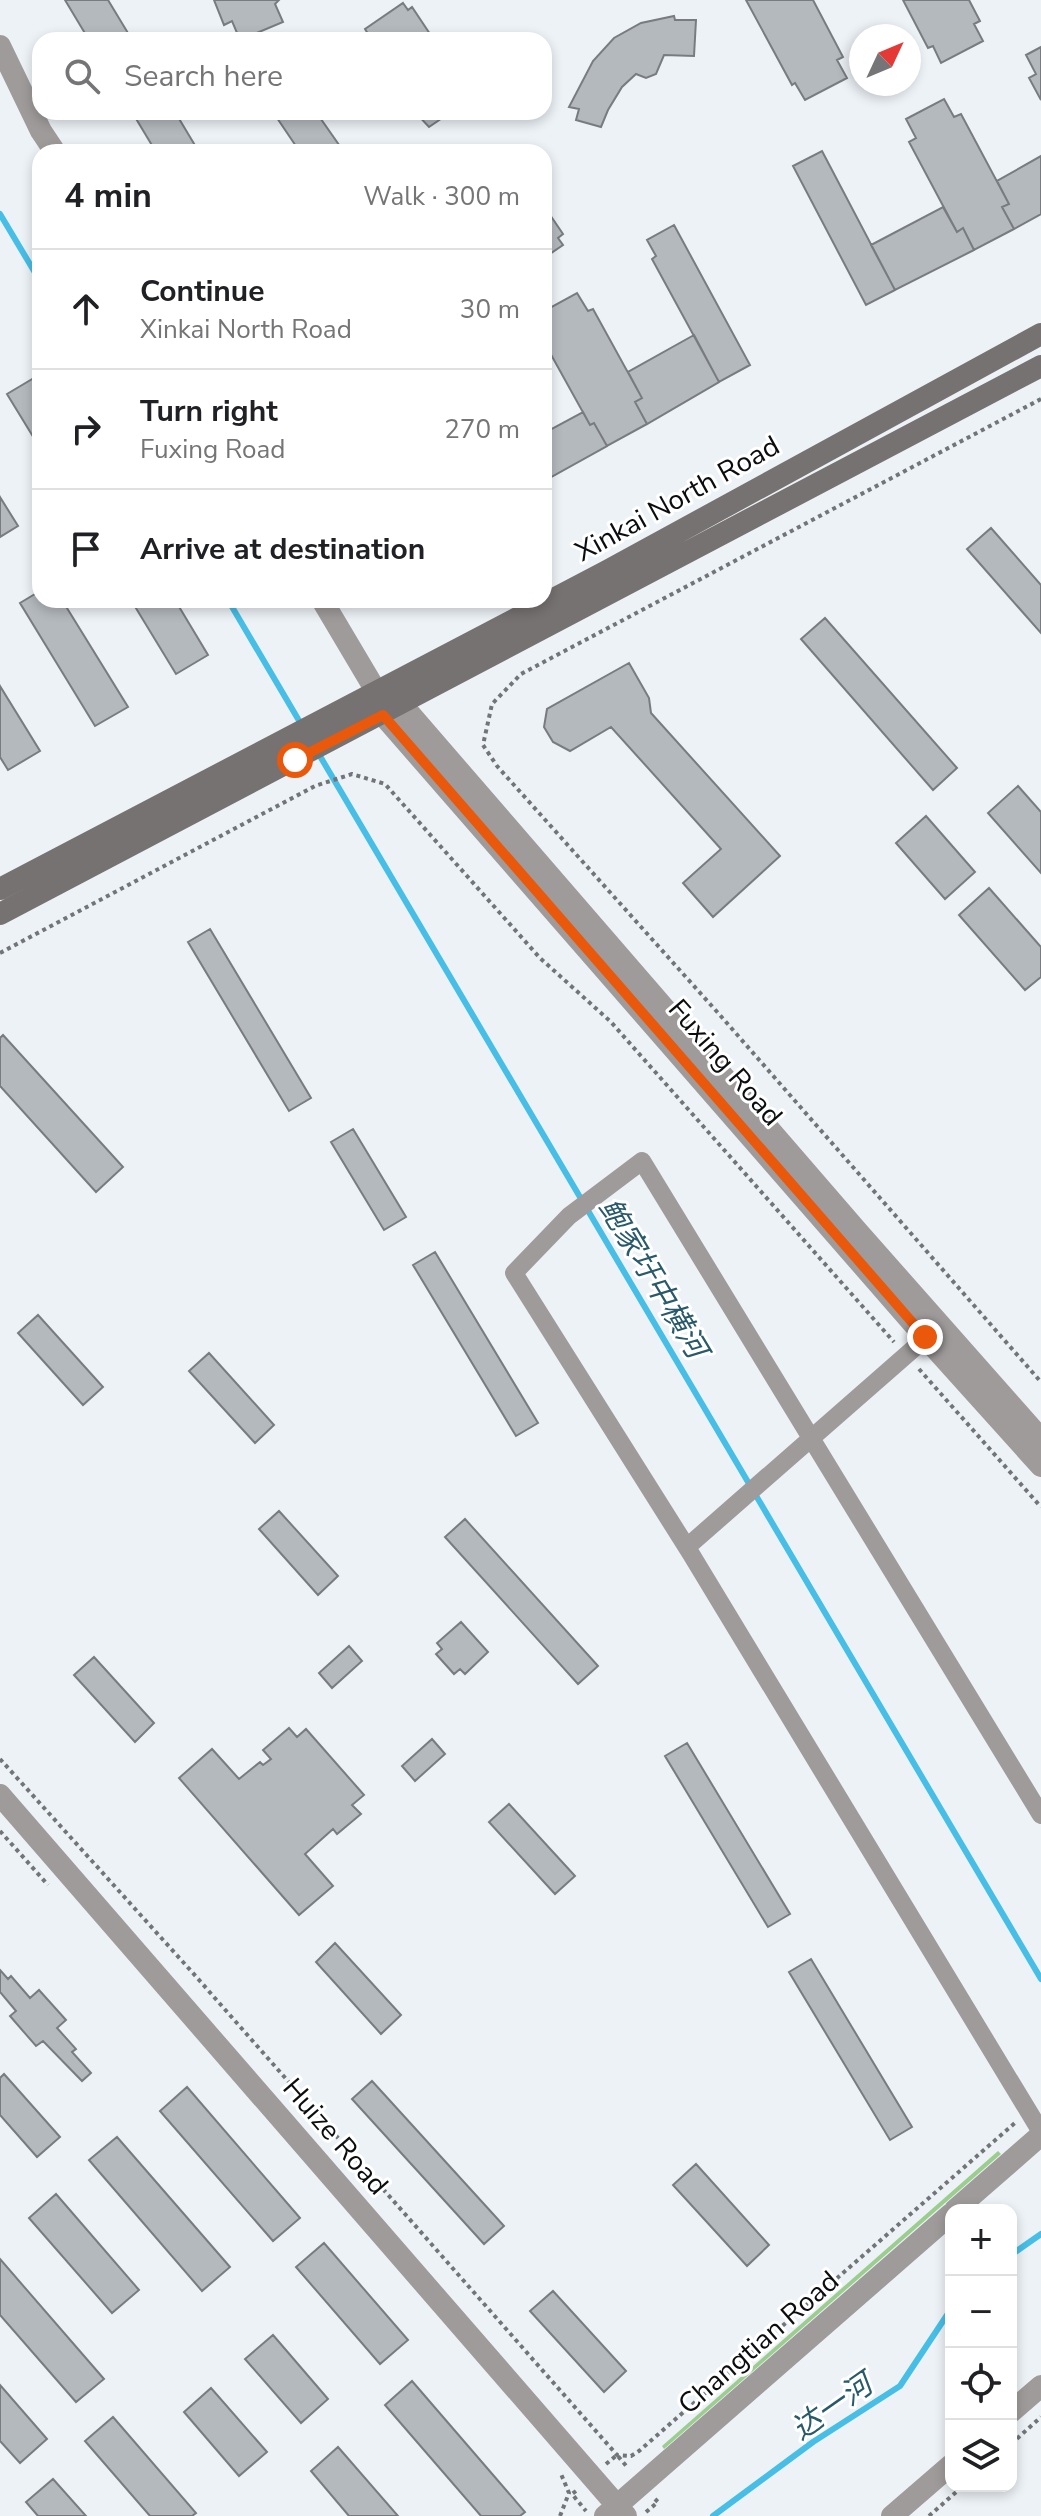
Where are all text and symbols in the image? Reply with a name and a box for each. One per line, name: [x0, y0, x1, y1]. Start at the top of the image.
north arrow: [849, 24, 921, 96]
search box: [32, 32, 552, 120]
icon: search: [60, 54, 104, 98]
text: Search here: [124, 56, 283, 97]
text: 4 min: [64, 173, 152, 219]
text: Walk · 300 m: [363, 179, 520, 214]
text: Continue: [140, 271, 265, 312]
icon: ahead: [64, 287, 108, 331]
text: 30 m: [460, 292, 520, 327]
text: Xinkai North Road: [140, 312, 352, 347]
text: Turn right: [140, 391, 278, 432]
icon: right: [64, 407, 108, 451]
text: 270 m: [444, 412, 520, 447]
street label: Xinkai North Road: [569, 427, 786, 571]
text: Fuxing Road: [140, 432, 285, 467]
icon: arrive: [64, 527, 108, 571]
text: Arrive at destination: [140, 529, 425, 570]
route start: [277, 742, 313, 778]
street label: Fuxing Road: [660, 991, 791, 1134]
water label: 鲍家圩中横河: [589, 1191, 719, 1370]
route end: [907, 1319, 943, 1355]
street label: Huize Road: [274, 2070, 397, 2203]
map controls: [945, 2204, 1017, 2492]
button: +: [945, 2204, 1017, 2276]
street label: Changtian Road: [670, 2262, 847, 2423]
button: −: [945, 2276, 1017, 2348]
button: locate: [945, 2348, 1017, 2420]
water label: 达一河: [784, 2362, 885, 2450]
button: layers: [945, 2420, 1017, 2492]

